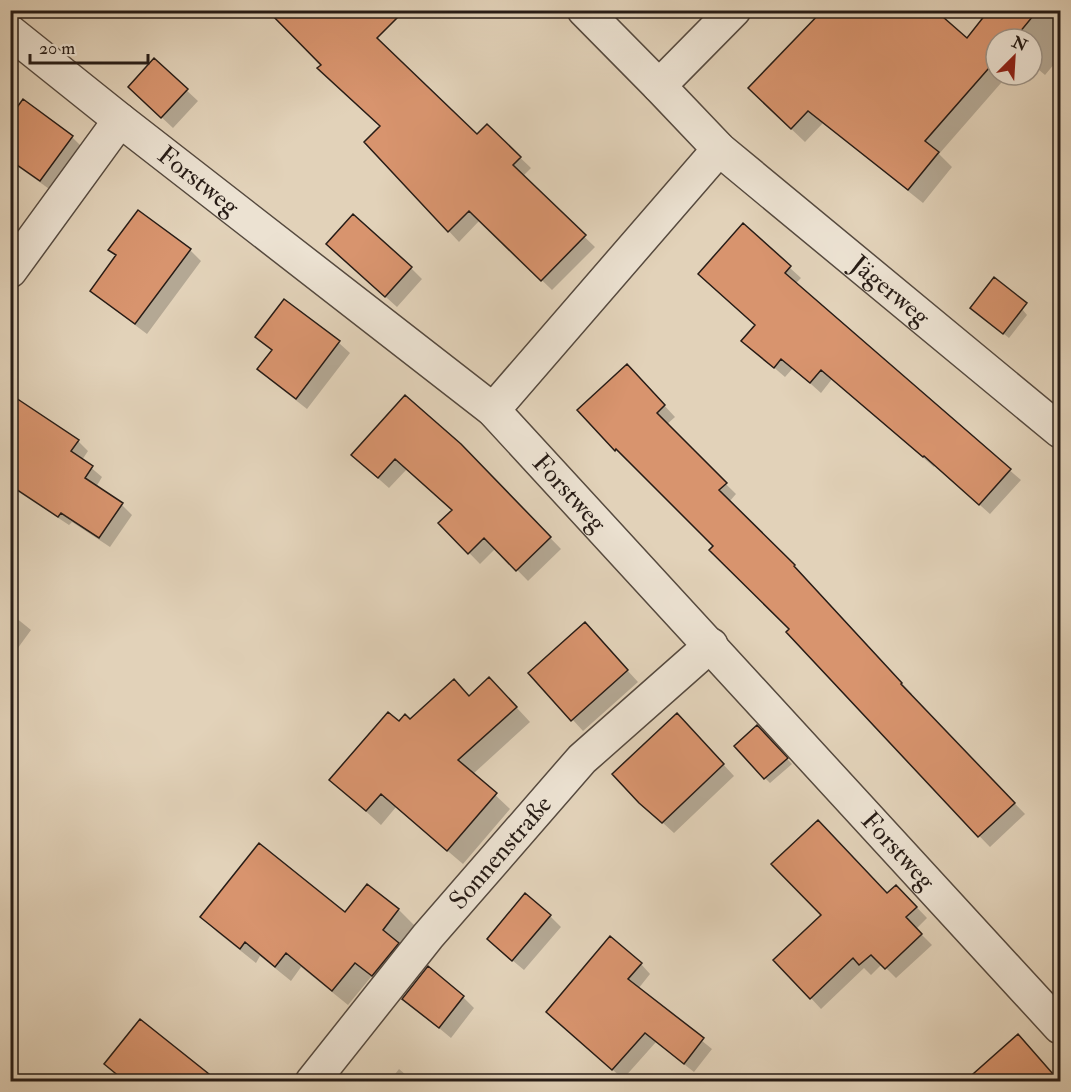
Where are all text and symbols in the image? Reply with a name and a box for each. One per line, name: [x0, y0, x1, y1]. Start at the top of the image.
scale bar: [30, 27, 148, 65]
north arrow: [984, 27, 1044, 87]
text: N: [1008, 32, 1031, 57]
text: 20 m: [39, 37, 75, 60]
street label: Forstweg: [151, 139, 246, 223]
street label: Jägerweg: [843, 248, 937, 334]
street label: Forstweg: [525, 447, 614, 540]
street label: Sonnenstraße: [442, 789, 559, 916]
street label: Forstweg: [854, 805, 943, 897]

